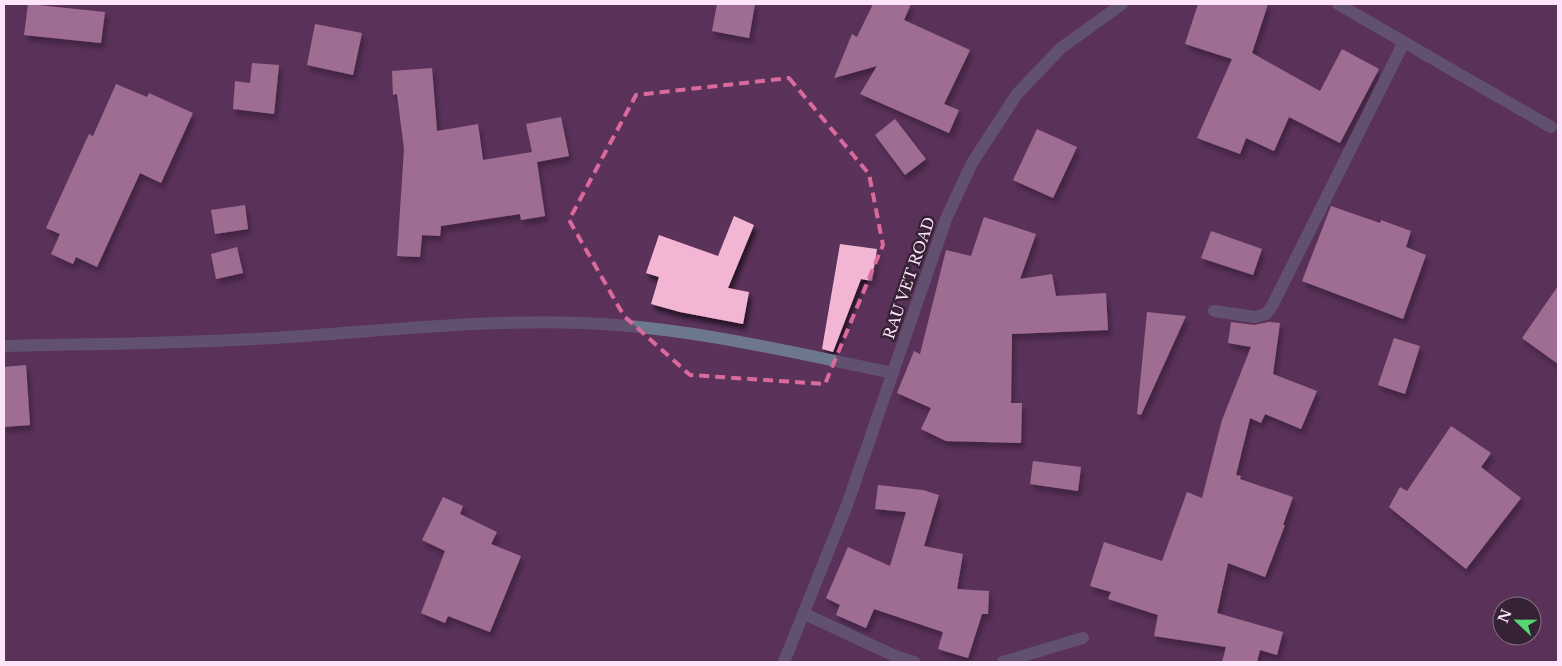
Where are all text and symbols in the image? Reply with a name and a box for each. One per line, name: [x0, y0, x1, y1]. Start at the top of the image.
street label: RAU VET ROAD: [879, 214, 939, 342]
north arrow: [1492, 596, 1542, 646]
text: N: [1494, 607, 1516, 626]

